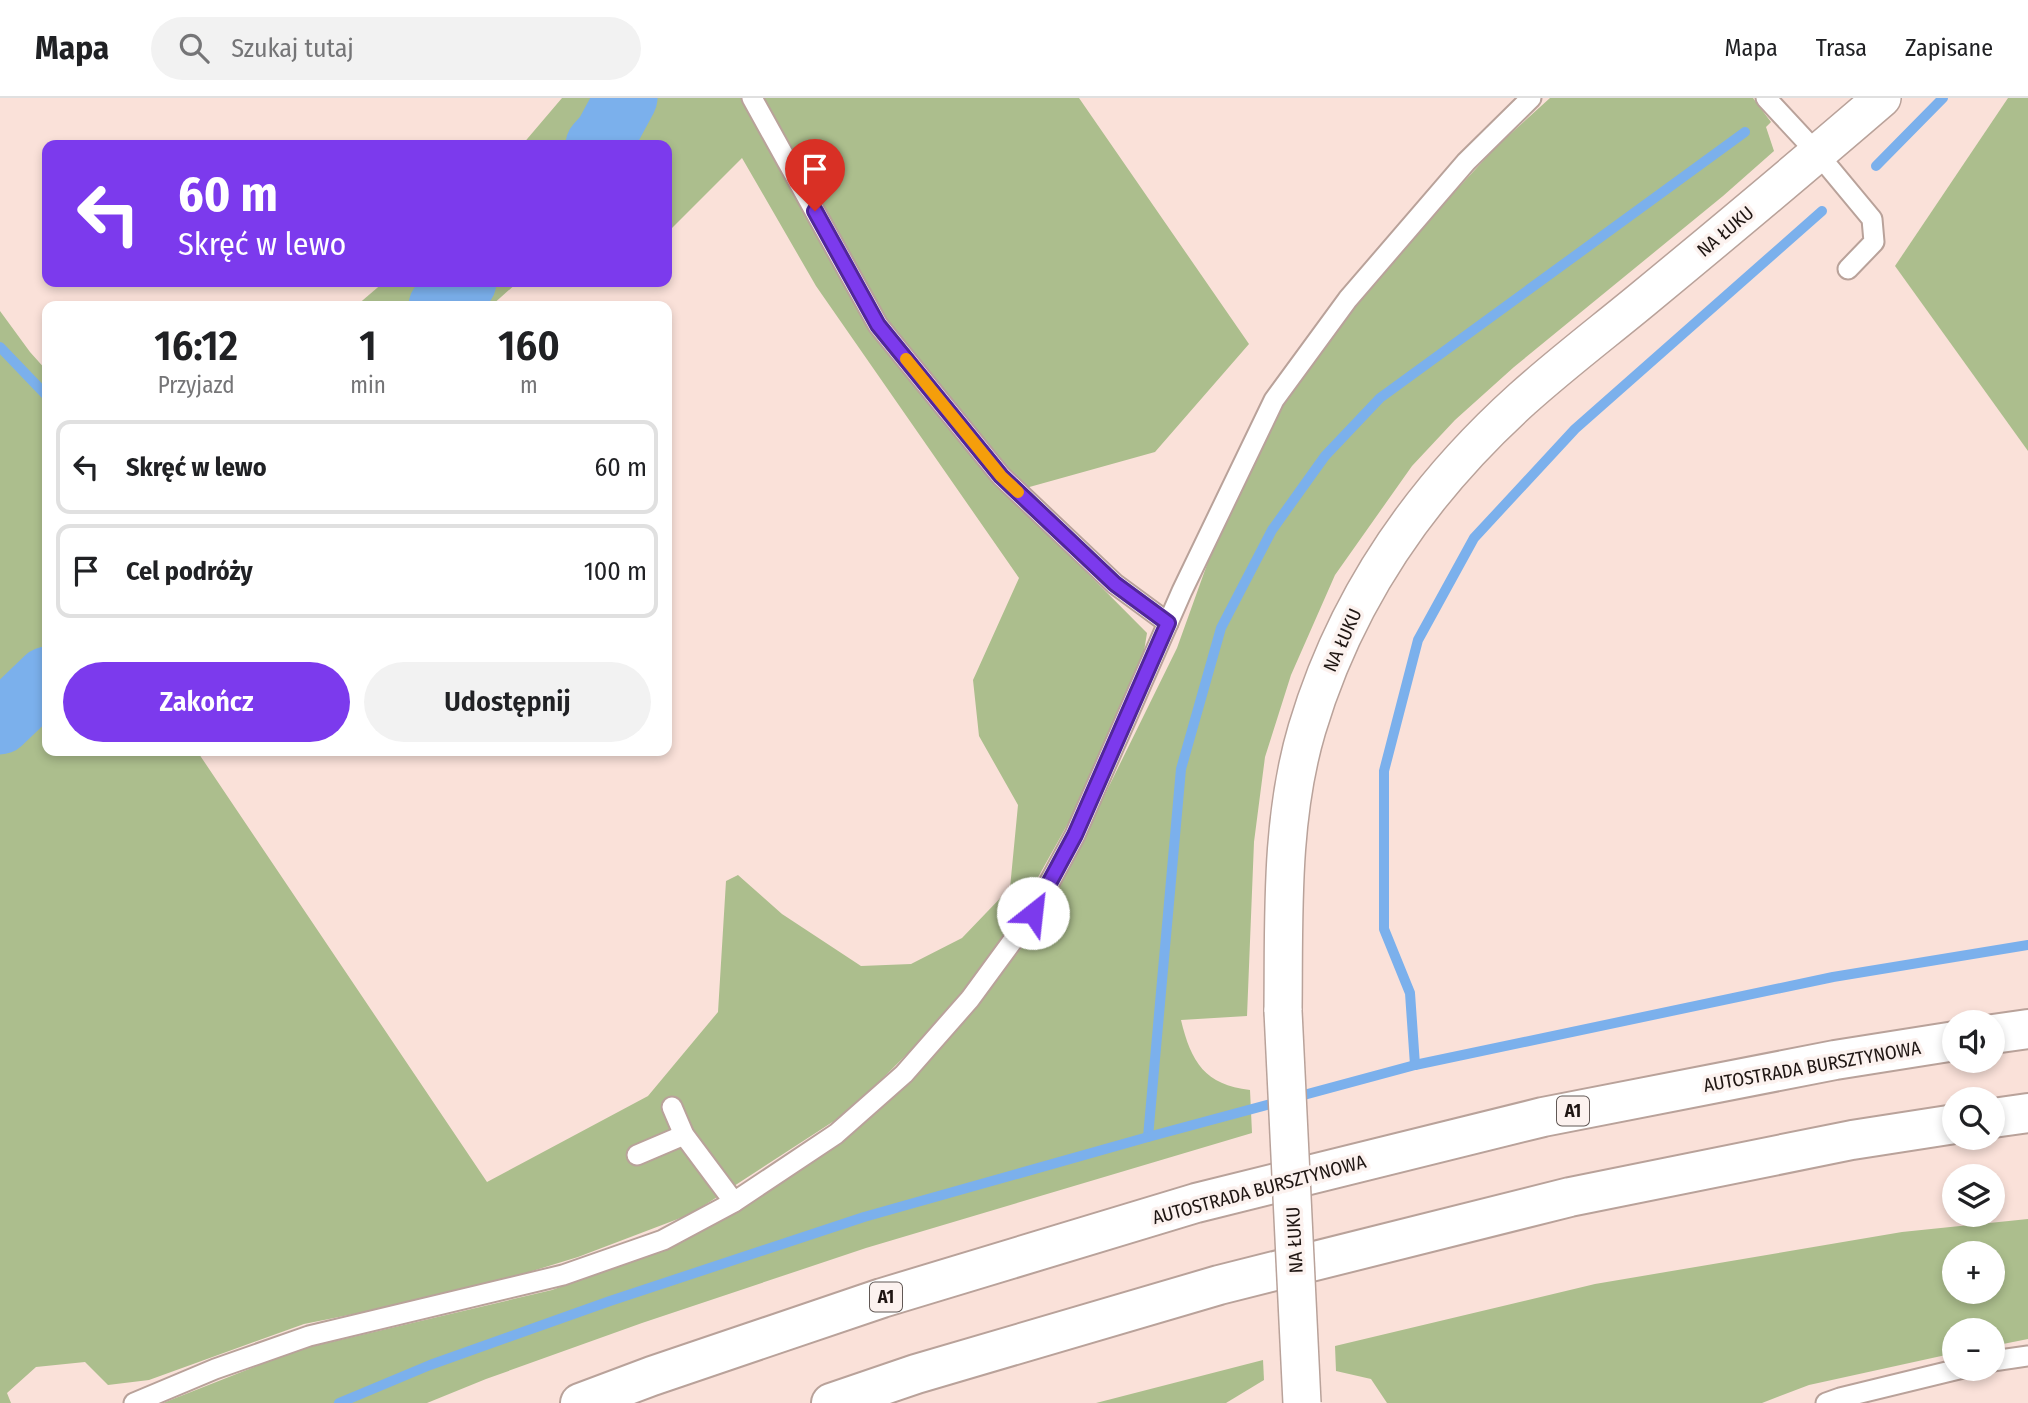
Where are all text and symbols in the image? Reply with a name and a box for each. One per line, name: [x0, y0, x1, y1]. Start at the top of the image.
search box: [151, 17, 641, 80]
text: Mapa: [35, 28, 109, 68]
icon: search: [175, 29, 213, 67]
text: Szukaj tutaj: [231, 33, 354, 64]
text: Mapa: [1725, 34, 1778, 62]
text: Trasa: [1816, 34, 1867, 62]
text: Zapisane: [1905, 34, 1993, 62]
pin: [785, 139, 845, 211]
icon: arrive: [796, 150, 834, 188]
text: 60 m: [178, 165, 278, 224]
icon: left: [63, 168, 154, 259]
street label: NA ŁUKU: [1692, 201, 1758, 262]
text: Skręć w lewo: [178, 225, 346, 263]
text: 16:12: [154, 321, 238, 371]
text: 1: [359, 321, 377, 371]
text: 160: [498, 321, 560, 371]
text: Przyjazd: [158, 371, 235, 399]
text: min: [350, 371, 386, 399]
text: m: [520, 371, 538, 399]
icon: left: [67, 448, 105, 486]
text: Skręć w lewo: [126, 452, 267, 483]
text: 60 m: [594, 452, 647, 483]
icon: arrive: [67, 552, 105, 590]
text: Cel podróży: [126, 556, 253, 587]
text: 100 m: [584, 556, 647, 587]
street label: NA ŁUKU: [1318, 605, 1367, 675]
button: Zakończ: [63, 662, 350, 742]
button: Udostępnij: [364, 662, 651, 742]
position arrow: [996, 876, 1070, 950]
map controls: [1942, 1010, 2005, 1381]
button: sound: [1942, 1010, 2005, 1073]
street label: AUTOSTRADA BURSZTYNOWA: [1702, 1036, 1923, 1097]
button: search: [1942, 1087, 2005, 1150]
road number: A1: [1557, 1096, 1589, 1126]
street label: AUTOSTRADA BURSZTYNOWA: [1150, 1150, 1368, 1229]
button: layers: [1942, 1164, 2005, 1227]
street label: NA ŁUKU: [1281, 1206, 1308, 1274]
button: +: [1942, 1241, 2005, 1304]
road number: A1: [870, 1282, 902, 1312]
button: −: [1942, 1318, 2005, 1381]

